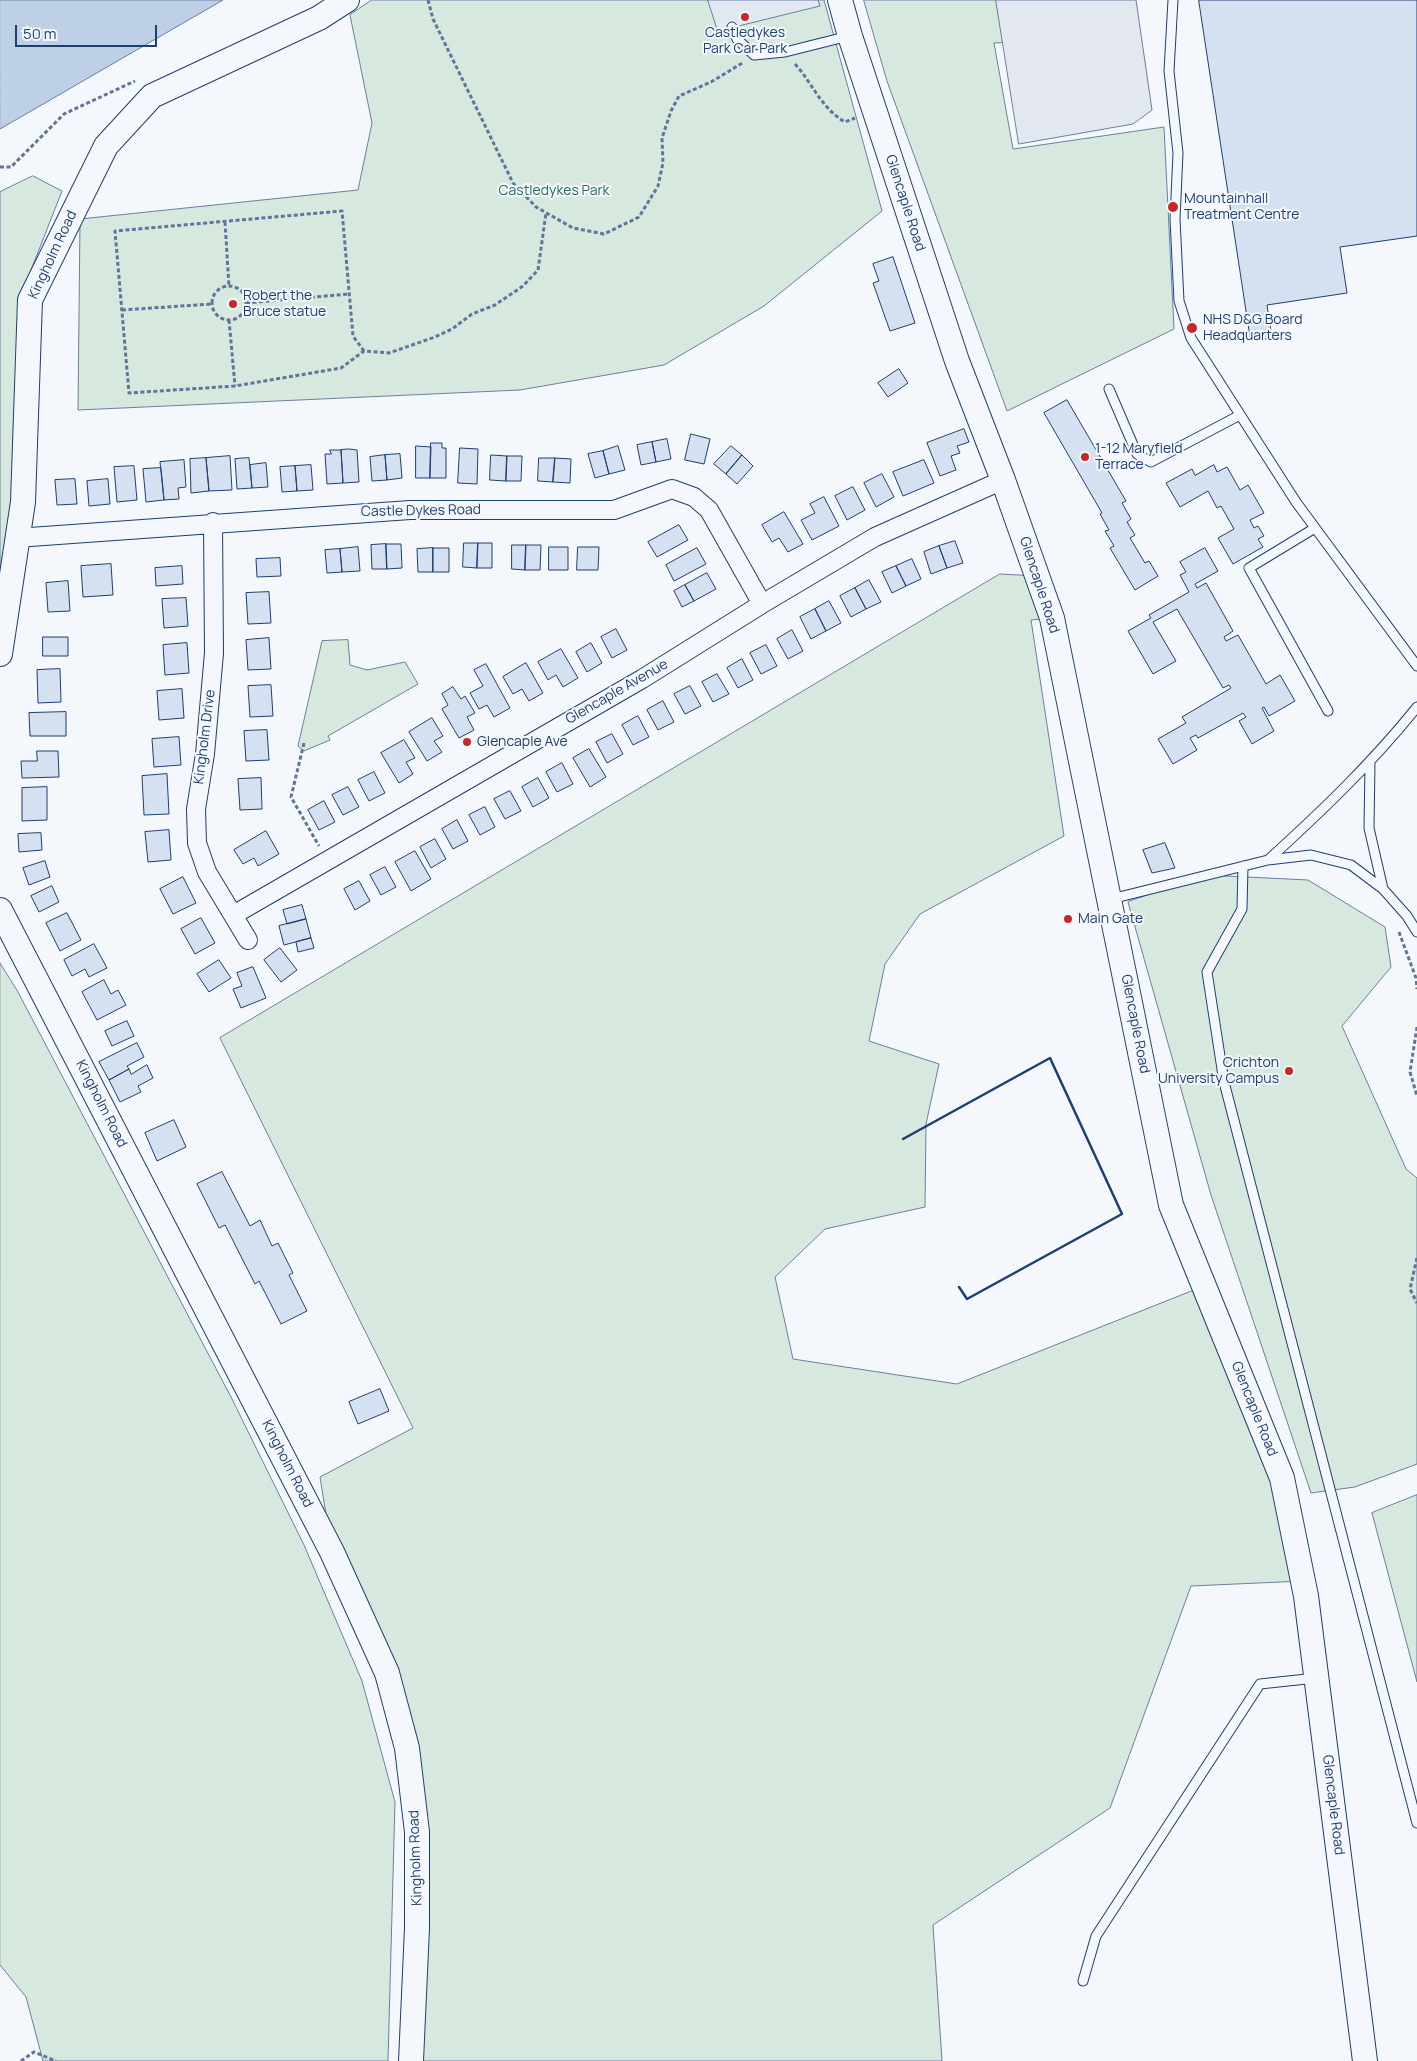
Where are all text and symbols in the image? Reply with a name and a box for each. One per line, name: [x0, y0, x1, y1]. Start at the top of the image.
marker: Castledykes Park Car Park: [739, 11, 751, 23]
scale bar: [18, 15, 160, 47]
text: 50 m: [23, 23, 57, 44]
place label: Castledykes Park Car Park: [703, 25, 787, 58]
street label: Glencaple Road: [881, 153, 929, 253]
park label: Castledykes Park: [499, 183, 609, 199]
place label: Mountainhall Treatment Centre: [1184, 191, 1300, 223]
marker: Mountainhall Treatment Centre: [1166, 200, 1180, 214]
street label: Kingholm Road: [25, 208, 81, 302]
place label: Robert the Bruce statue: [243, 288, 326, 321]
marker: Robert the Bruce statue: [227, 298, 239, 310]
place label: NHS D&G Board Headquarters: [1203, 312, 1303, 344]
marker: NHS D&G Board Headquarters: [1185, 321, 1199, 335]
place label: 1-12 Maryfield Terrace: [1095, 441, 1183, 474]
marker: 1-12 Maryfield Terrace: [1079, 451, 1091, 463]
street label: Castle Dykes Road: [361, 502, 481, 520]
street label: Glencaple Road: [1015, 535, 1063, 635]
street label: Glencaple Avenue: [563, 656, 671, 728]
street label: Kingholm Drive: [191, 689, 219, 785]
place label: Glencaple Ave: [477, 734, 568, 750]
marker: Glencaple Ave: [461, 736, 473, 748]
place label: Main Gate: [1078, 911, 1143, 927]
marker: Main Gate: [1062, 913, 1074, 925]
street label: Glencaple Road: [1117, 973, 1153, 1075]
place label: Crichton University Campus: [1158, 1055, 1279, 1088]
street label: Kingholm Road: [72, 1057, 130, 1151]
marker: Crichton University Campus: [1283, 1065, 1295, 1077]
street label: Glencaple Road: [1227, 1359, 1281, 1459]
street label: Kingholm Road: [258, 1417, 316, 1511]
street label: Glencaple Road: [1319, 1754, 1347, 1856]
street label: Kingholm Road: [406, 1810, 426, 1906]

